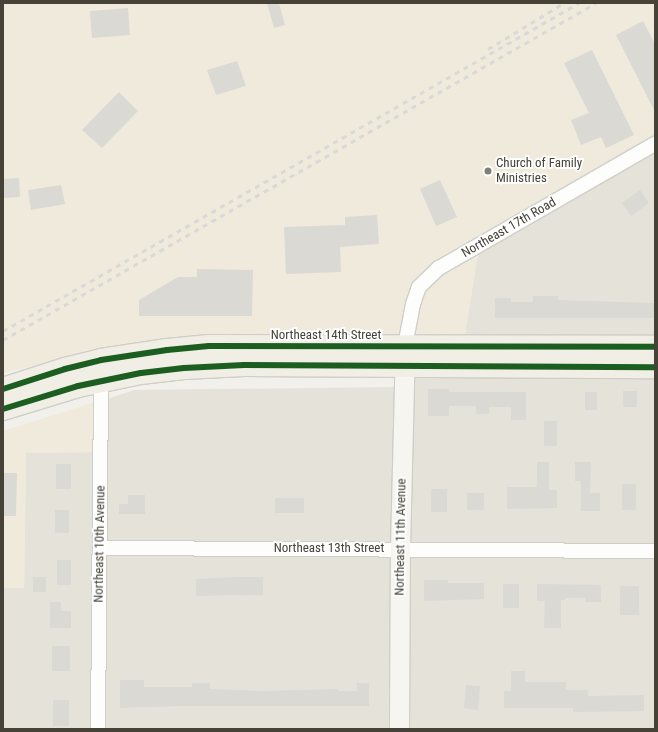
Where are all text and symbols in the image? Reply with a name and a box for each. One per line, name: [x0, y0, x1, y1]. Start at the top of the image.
place label: Church of Family Ministries: [496, 156, 582, 187]
marker: Church of Family Ministries: [483, 166, 493, 176]
street label: Northeast 17th Road: [459, 195, 559, 261]
street label: Northeast 14th Street: [271, 327, 381, 343]
street label: Northeast 11th Avenue: [392, 478, 410, 596]
street label: Northeast 10th Avenue: [91, 485, 109, 603]
street label: Northeast 13th Street: [274, 540, 384, 556]

